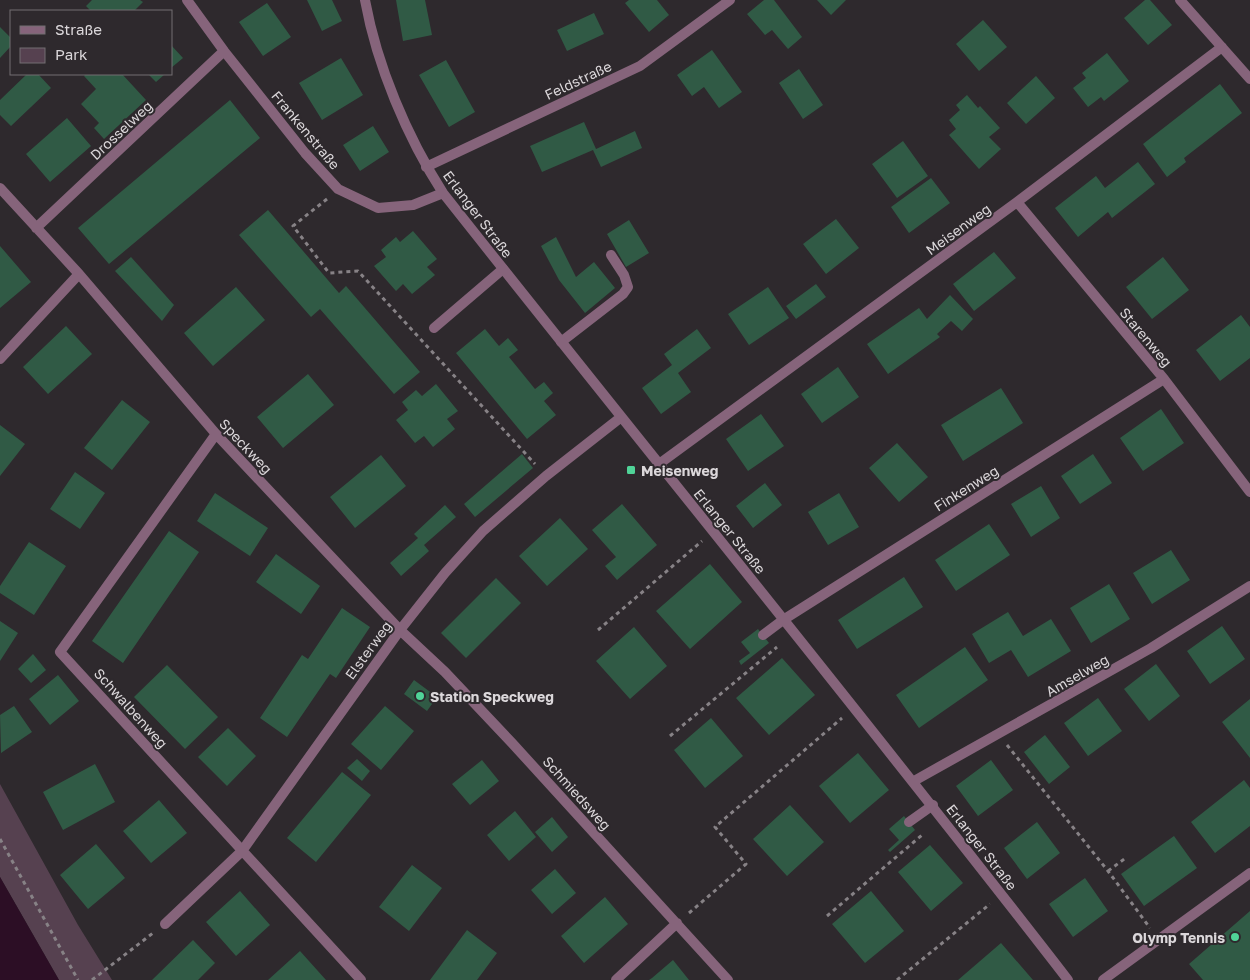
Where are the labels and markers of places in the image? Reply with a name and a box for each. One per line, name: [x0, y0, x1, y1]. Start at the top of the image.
place label: Meisenweg: [641, 462, 718, 479]
marker: Meisenweg: [625, 464, 637, 476]
place label: Station Speckweg: [430, 688, 554, 705]
marker: Station Speckweg: [414, 690, 426, 702]
place label: Olymp Tennis: [1132, 929, 1225, 946]
marker: Olymp Tennis: [1229, 931, 1241, 943]

